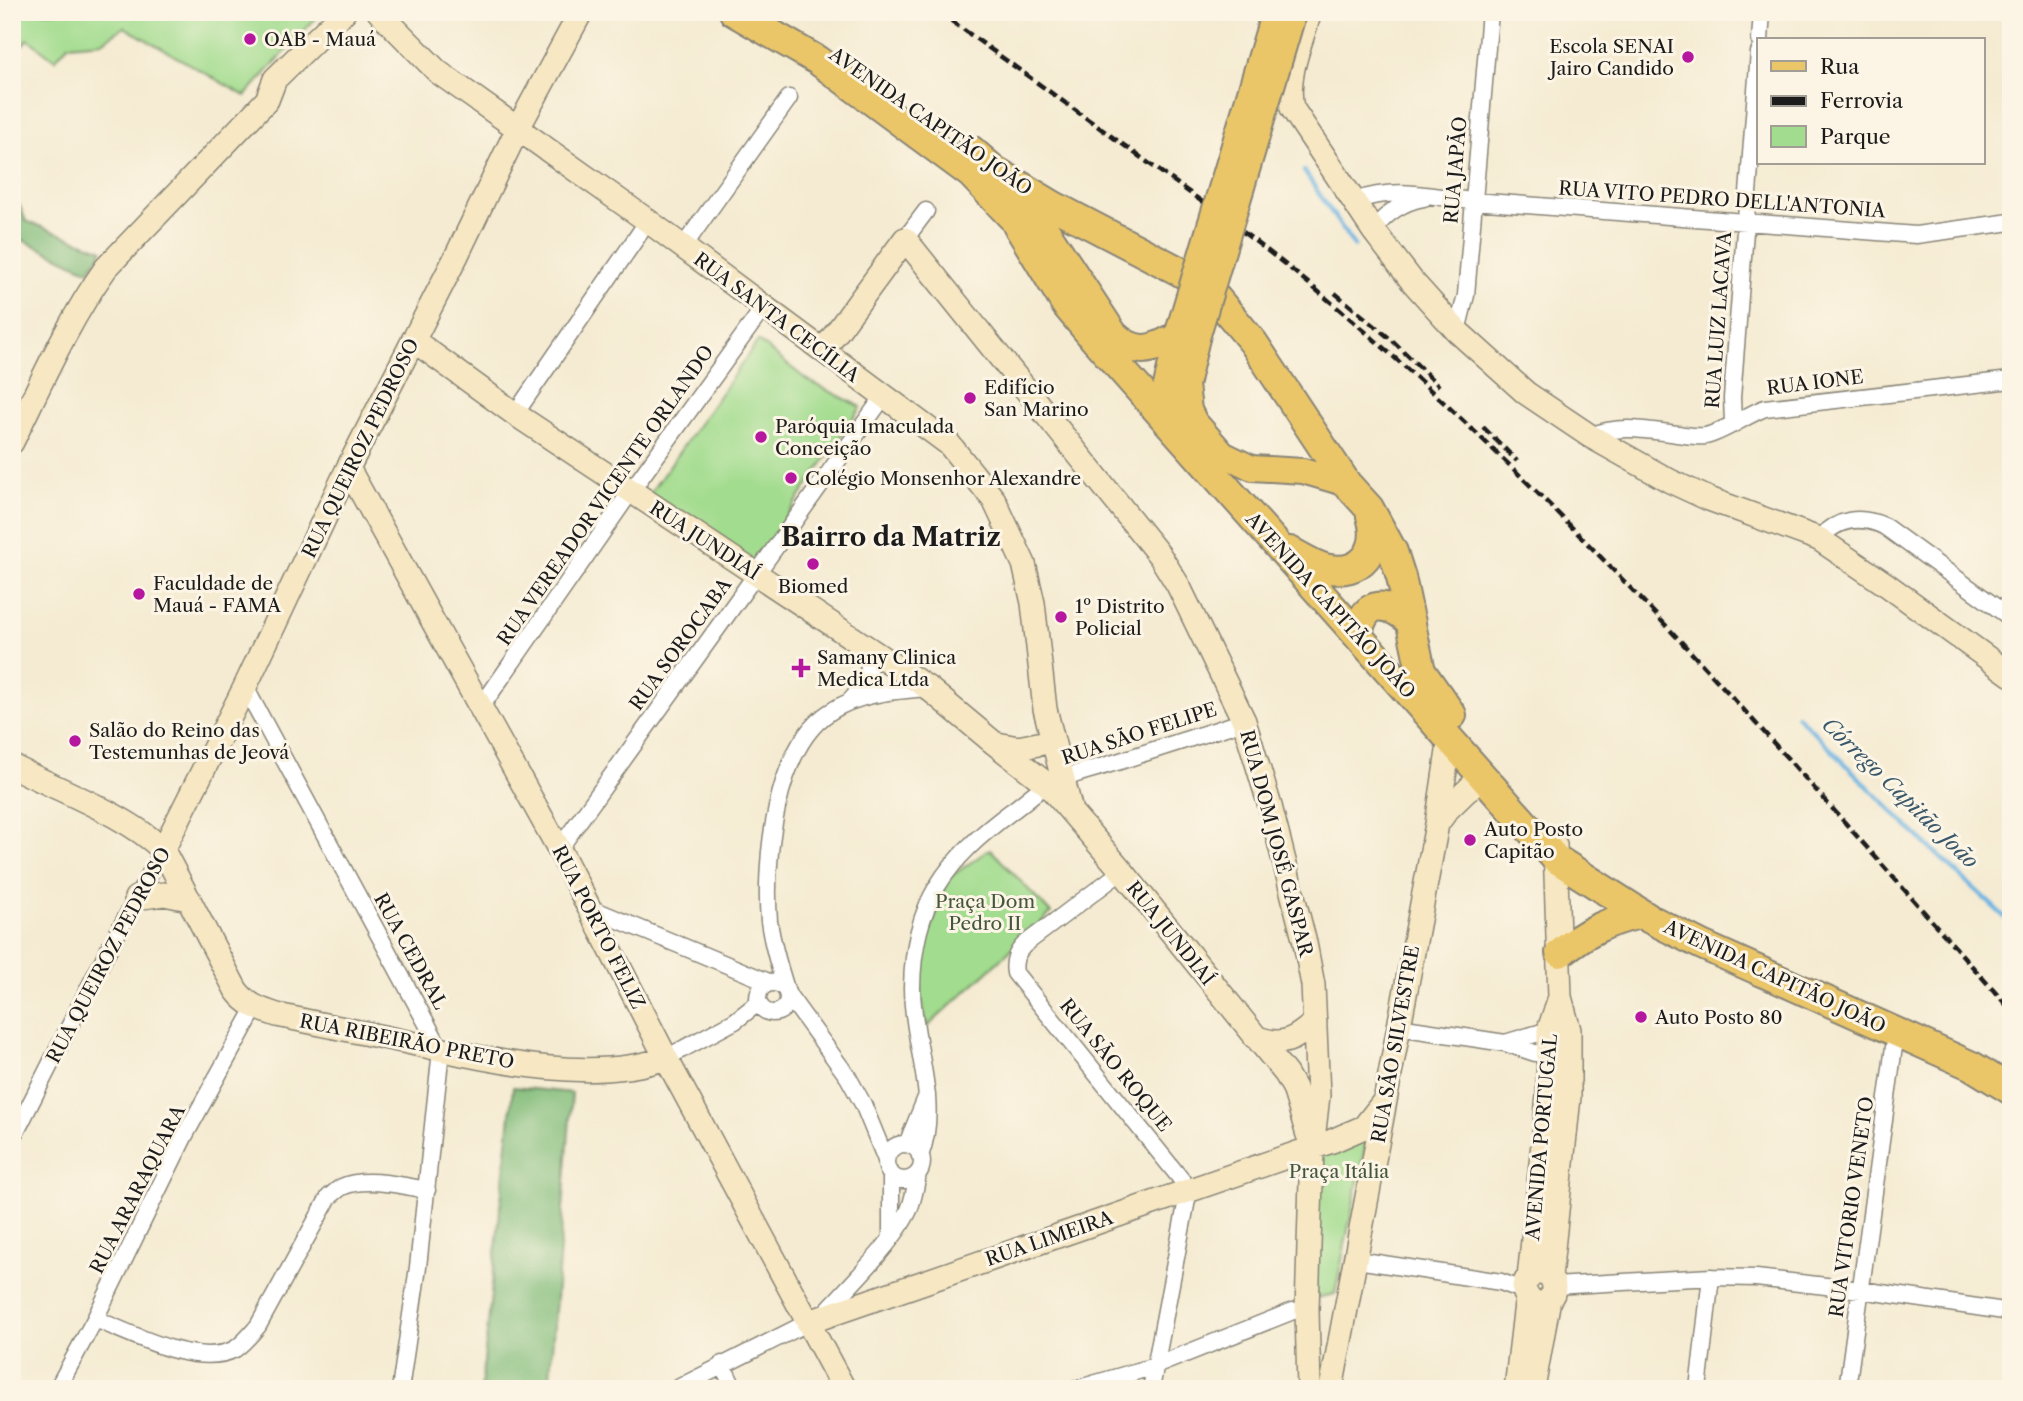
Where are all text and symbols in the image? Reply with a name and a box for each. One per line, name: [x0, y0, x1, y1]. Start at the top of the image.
place label: OAB - Mauá: [264, 28, 376, 51]
marker: OAB - Mauá: [242, 31, 258, 47]
place label: Escola SENAI Jairo Candido: [1547, 35, 1674, 80]
legend: [1757, 38, 1984, 164]
street label: AVENIDA CAPITÃO JOÃO: [824, 41, 1037, 200]
marker: Escola SENAI Jairo Candido: [1680, 49, 1696, 65]
text: Rua: [1820, 54, 1860, 79]
text: Ferrovia: [1820, 88, 1904, 113]
street label: RUA JAPÃO: [1438, 115, 1472, 225]
text: Parque: [1820, 124, 1891, 149]
street label: RUA VITO PEDRO DELL'ANTONIA: [1558, 177, 1887, 222]
street label: RUA LUIZ LACAVA: [1701, 230, 1736, 409]
street label: RUA SANTA CECÍLIA: [689, 248, 865, 388]
street label: RUA QUEIROZ PEDROSO: [297, 335, 424, 562]
street label: RUA VEREADOR VICENTE ORLANDO: [492, 341, 718, 650]
street label: RUA IONE: [1765, 365, 1865, 400]
place label: Edifício San Marino: [984, 376, 1089, 421]
marker: Edifício San Marino: [962, 390, 978, 406]
place label: Paróquia Imaculada Conceição: [775, 415, 954, 460]
marker: Paróquia Imaculada Conceição: [753, 429, 769, 445]
place label: Colégio Monsenhor Alexandre: [805, 467, 1081, 490]
marker: Colégio Monsenhor Alexandre: [783, 470, 799, 486]
street label: RUA JUNDIAÍ: [645, 496, 764, 585]
street label: AVENIDA CAPITÃO JOÃO: [1240, 506, 1421, 703]
district label: Bairro da Matriz: [781, 521, 1001, 553]
marker: Biomed: [805, 556, 821, 572]
place label: Faculdade de Mauá - FAMA: [153, 572, 282, 617]
street label: RUA SOROCABA: [625, 573, 737, 715]
place label: Biomed: [778, 575, 849, 598]
marker: Faculdade de Mauá - FAMA: [131, 586, 147, 602]
place label: 1º Distrito Policial: [1075, 595, 1165, 640]
marker: 1º Distrito Policial: [1053, 609, 1069, 625]
place label: Samany Clinica Medica Ltda: [817, 646, 956, 691]
marker: Samany Clinica Medica Ltda: [791, 658, 811, 678]
street label: RUA SÃO FELIPE: [1058, 697, 1220, 769]
water label: Córrego Capitão João: [1817, 712, 1984, 874]
place label: Salão do Reino das Testemunhas de Jeová: [89, 719, 289, 764]
street label: RUA DOM JOSÉ GASPAR: [1235, 727, 1318, 960]
marker: Salão do Reino das Testemunhas de Jeová: [67, 733, 83, 749]
place label: Auto Posto Capitão: [1483, 818, 1583, 863]
marker: Auto Posto Capitão: [1462, 832, 1478, 848]
street label: RUA PORTO FELIZ: [547, 842, 650, 1013]
street label: RUA QUEIROZ PEDROSO: [42, 843, 175, 1067]
street label: RUA JUNDIAÍ: [1122, 877, 1219, 990]
street label: RUA CEDRAL: [369, 889, 452, 1014]
park label: Praça Dom Pedro II: [935, 890, 1035, 935]
street label: AVENIDA CAPITÃO JOÃO: [1659, 914, 1890, 1038]
street label: RUA SÃO SILVESTRE: [1366, 943, 1424, 1145]
street label: RUA SÃO ROQUE: [1055, 994, 1177, 1136]
place label: Auto Posto 80: [1654, 1006, 1783, 1029]
street label: RUA RIBEIRÃO PRETO: [298, 1008, 516, 1074]
marker: Auto Posto 80: [1633, 1009, 1649, 1025]
street label: AVENIDA PORTUGAL: [1521, 1032, 1562, 1242]
street label: RUA VITORIO VENETO: [1825, 1095, 1878, 1319]
street label: RUA ARARAQUARA: [85, 1100, 190, 1277]
park label: Praça Itália: [1289, 1160, 1389, 1183]
street label: RUA LIMEIRA: [982, 1206, 1117, 1271]

